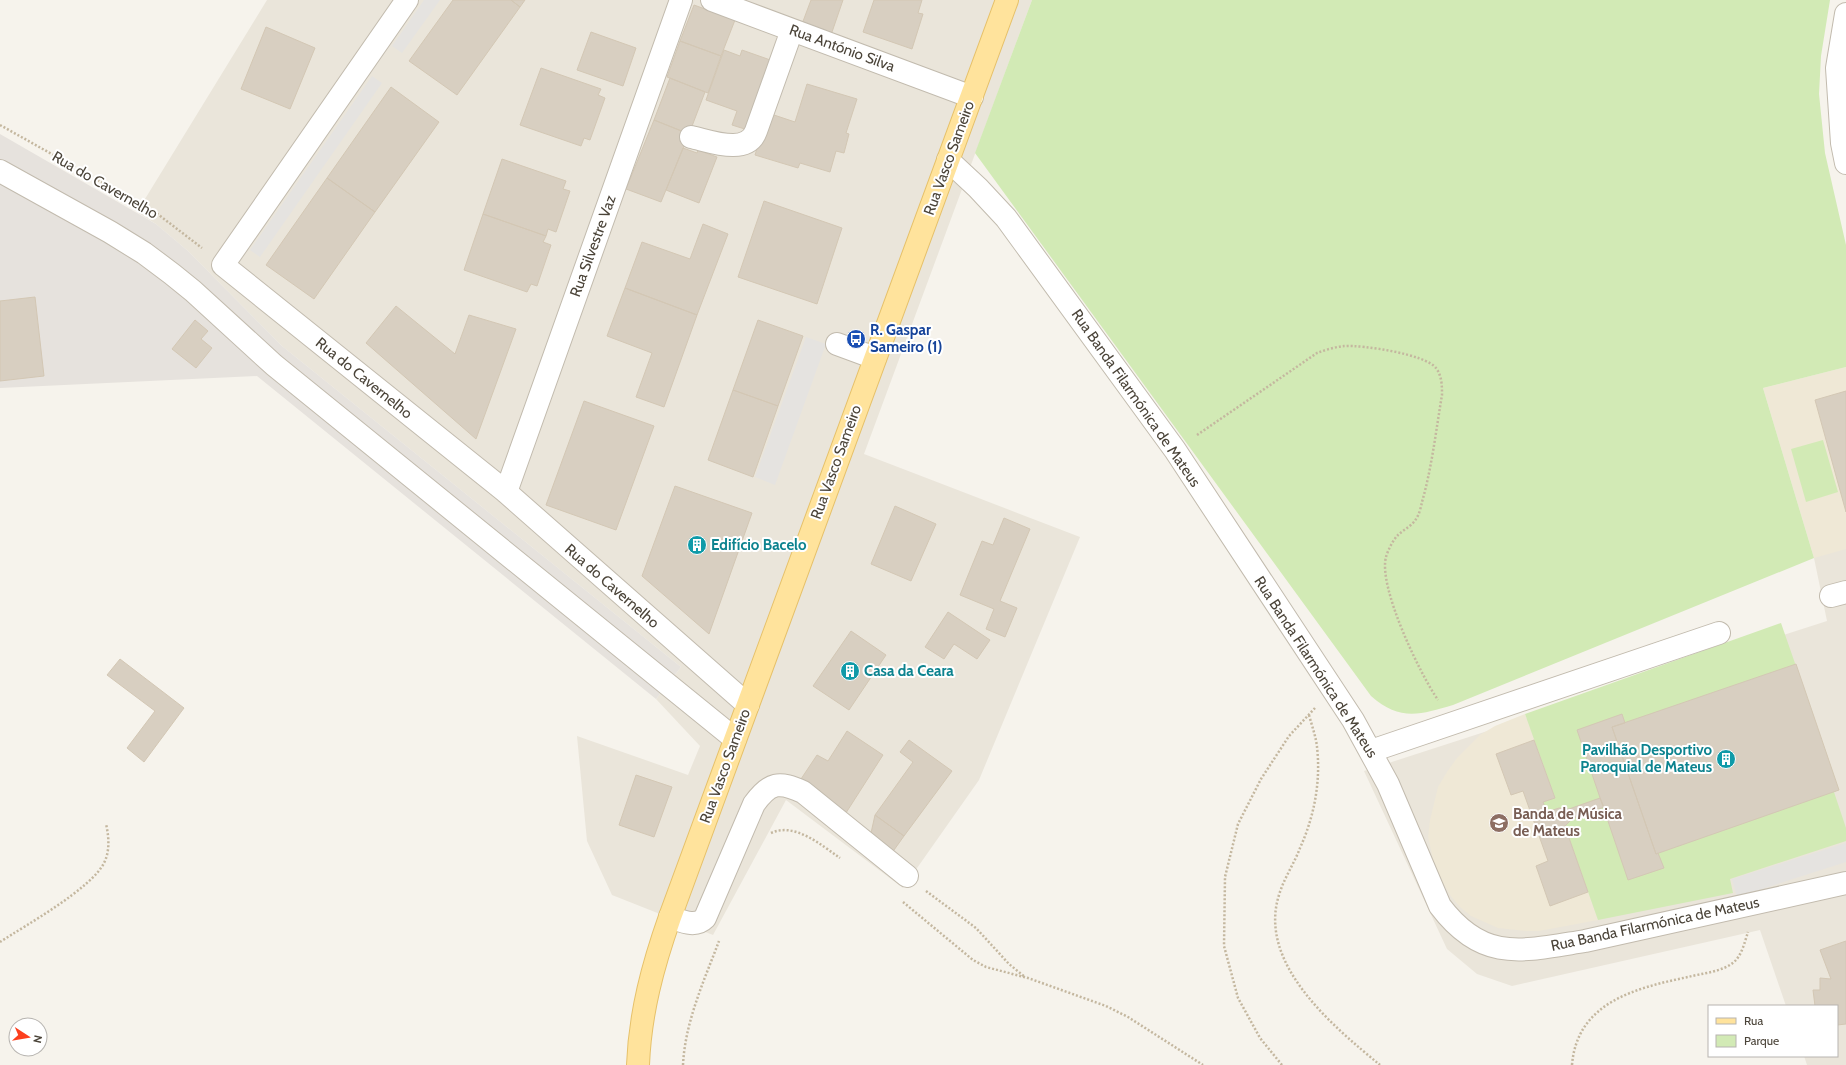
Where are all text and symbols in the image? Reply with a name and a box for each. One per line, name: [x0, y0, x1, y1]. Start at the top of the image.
street label: Rua António Silva: [787, 21, 898, 76]
street label: Rua Vasco Sameiro: [920, 98, 978, 218]
street label: Rua do Cavernelho: [49, 147, 161, 223]
street label: Rua Silvestre Vaz: [566, 193, 620, 299]
street label: Rua Banda Filarmónica de Mateus: [1068, 306, 1204, 490]
place label: R. Gaspar Sameiro (1): [870, 321, 942, 356]
bus stop icon: R. Gaspar Sameiro (1): [845, 328, 867, 350]
street label: Rua do Cavernelho: [312, 334, 416, 422]
street label: Rua Vasco Sameiro: [807, 402, 865, 522]
building icon: Edifício Bacelo: [686, 534, 708, 556]
place label: Edifício Bacelo: [711, 536, 807, 554]
street label: Rua do Cavernelho: [561, 540, 663, 632]
street label: Rua Banda Filarmónica de Mateus: [1251, 573, 1381, 761]
building icon: Casa da Ceara: [839, 660, 861, 682]
place label: Casa da Ceara: [864, 662, 954, 680]
street label: Rua Vasco Sameiro: [696, 706, 754, 826]
place label: Pavilhão Desportivo Paroquial de Mateus: [1580, 741, 1712, 776]
building icon: Pavilhão Desportivo Paroquial de Mateus: [1715, 748, 1737, 770]
place label: Banda de Música de Mateus: [1513, 805, 1623, 840]
school or university icon: Banda de Música de Mateus: [1488, 812, 1510, 834]
street label: Rua Banda Filarmónica de Mateus: [1549, 893, 1761, 955]
legend: [1708, 1005, 1838, 1057]
text: Rua: [1744, 1013, 1763, 1028]
north arrow: [8, 1017, 48, 1057]
text: Parque: [1744, 1033, 1779, 1048]
text: N: [30, 1034, 45, 1044]

